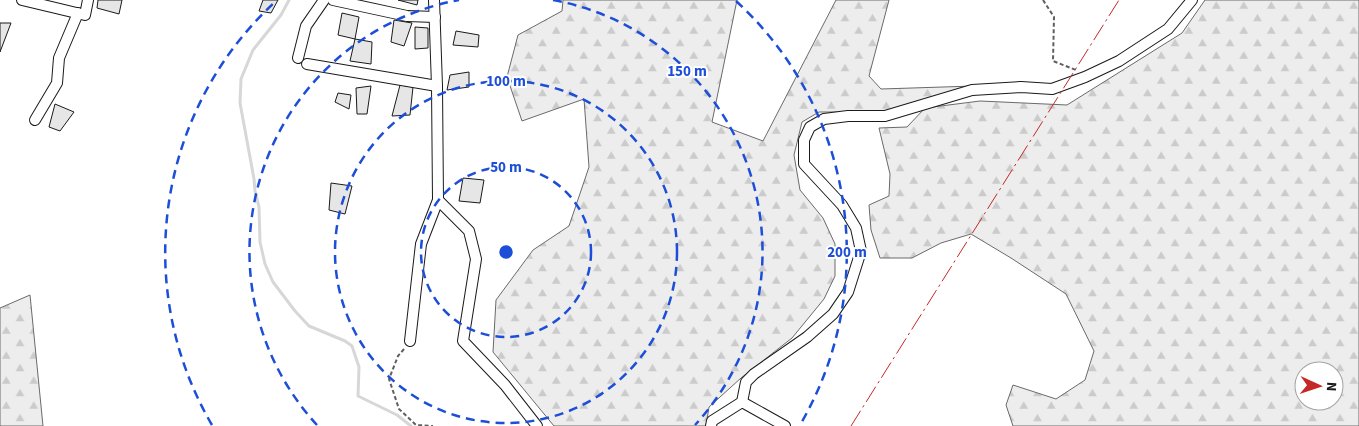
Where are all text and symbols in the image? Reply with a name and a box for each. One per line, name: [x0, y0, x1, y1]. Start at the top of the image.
text: 150 m: [667, 61, 707, 82]
text: 100 m: [486, 71, 526, 92]
text: 50 m: [490, 157, 522, 178]
text: 200 m: [827, 242, 867, 263]
centre of rings: [497, 243, 515, 261]
north arrow: [1294, 361, 1344, 411]
text: N: [1321, 381, 1341, 392]

